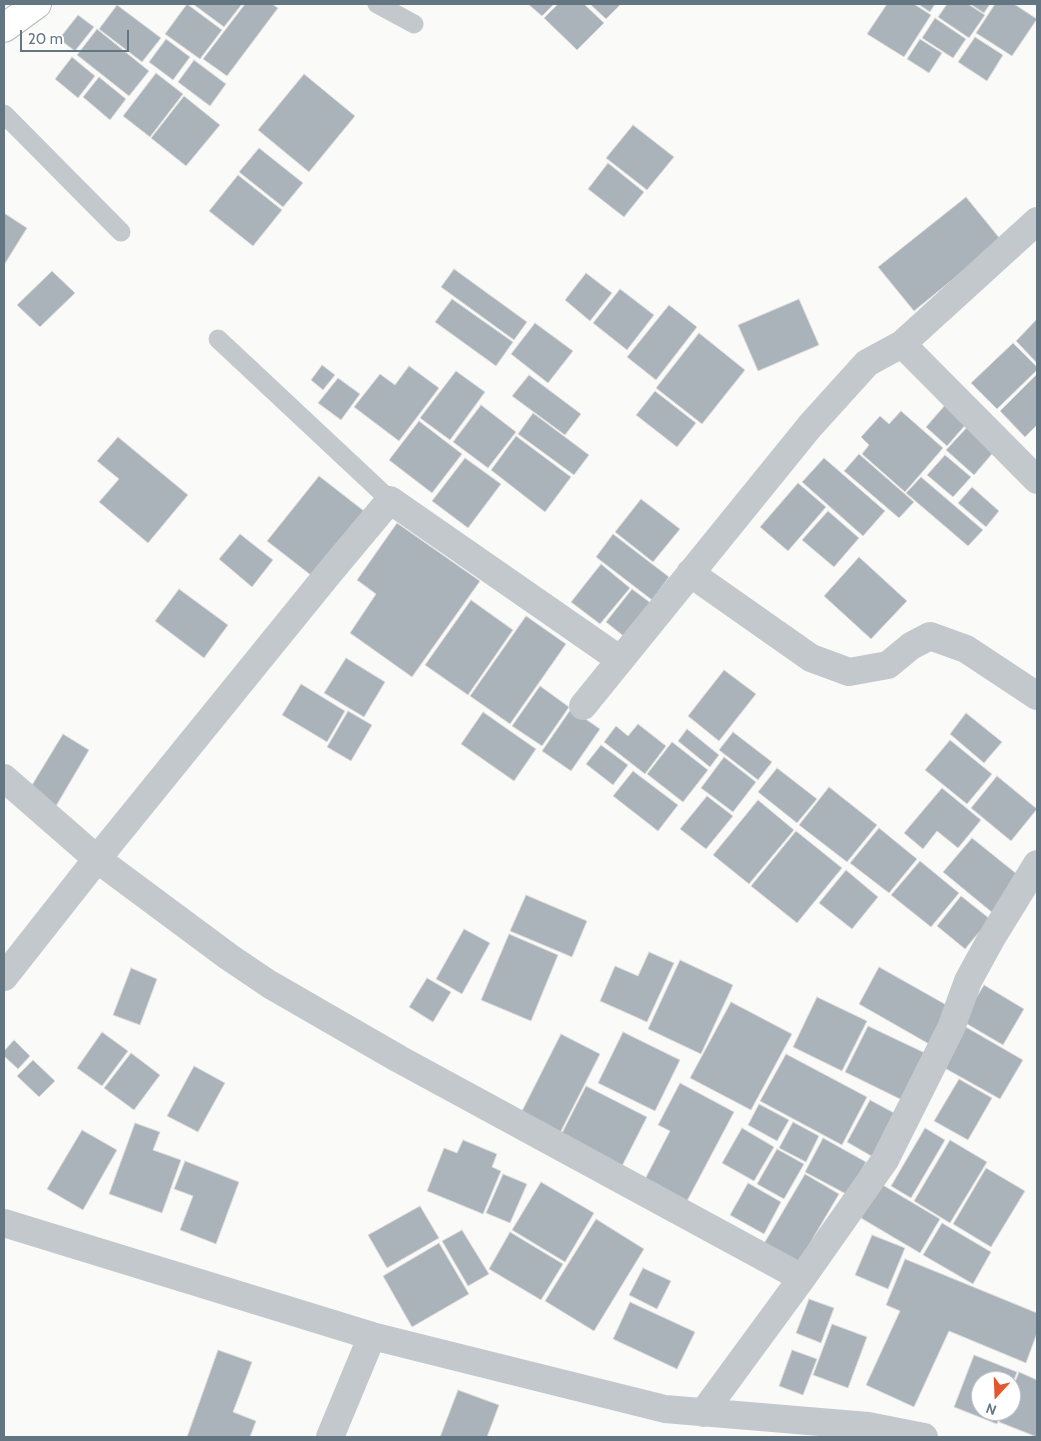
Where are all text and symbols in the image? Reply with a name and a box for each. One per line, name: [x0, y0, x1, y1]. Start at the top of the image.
scale bar: [22, 20, 131, 52]
text: 20 m: [28, 30, 63, 48]
north arrow: [971, 1371, 1021, 1421]
text: N: [983, 1399, 999, 1419]

